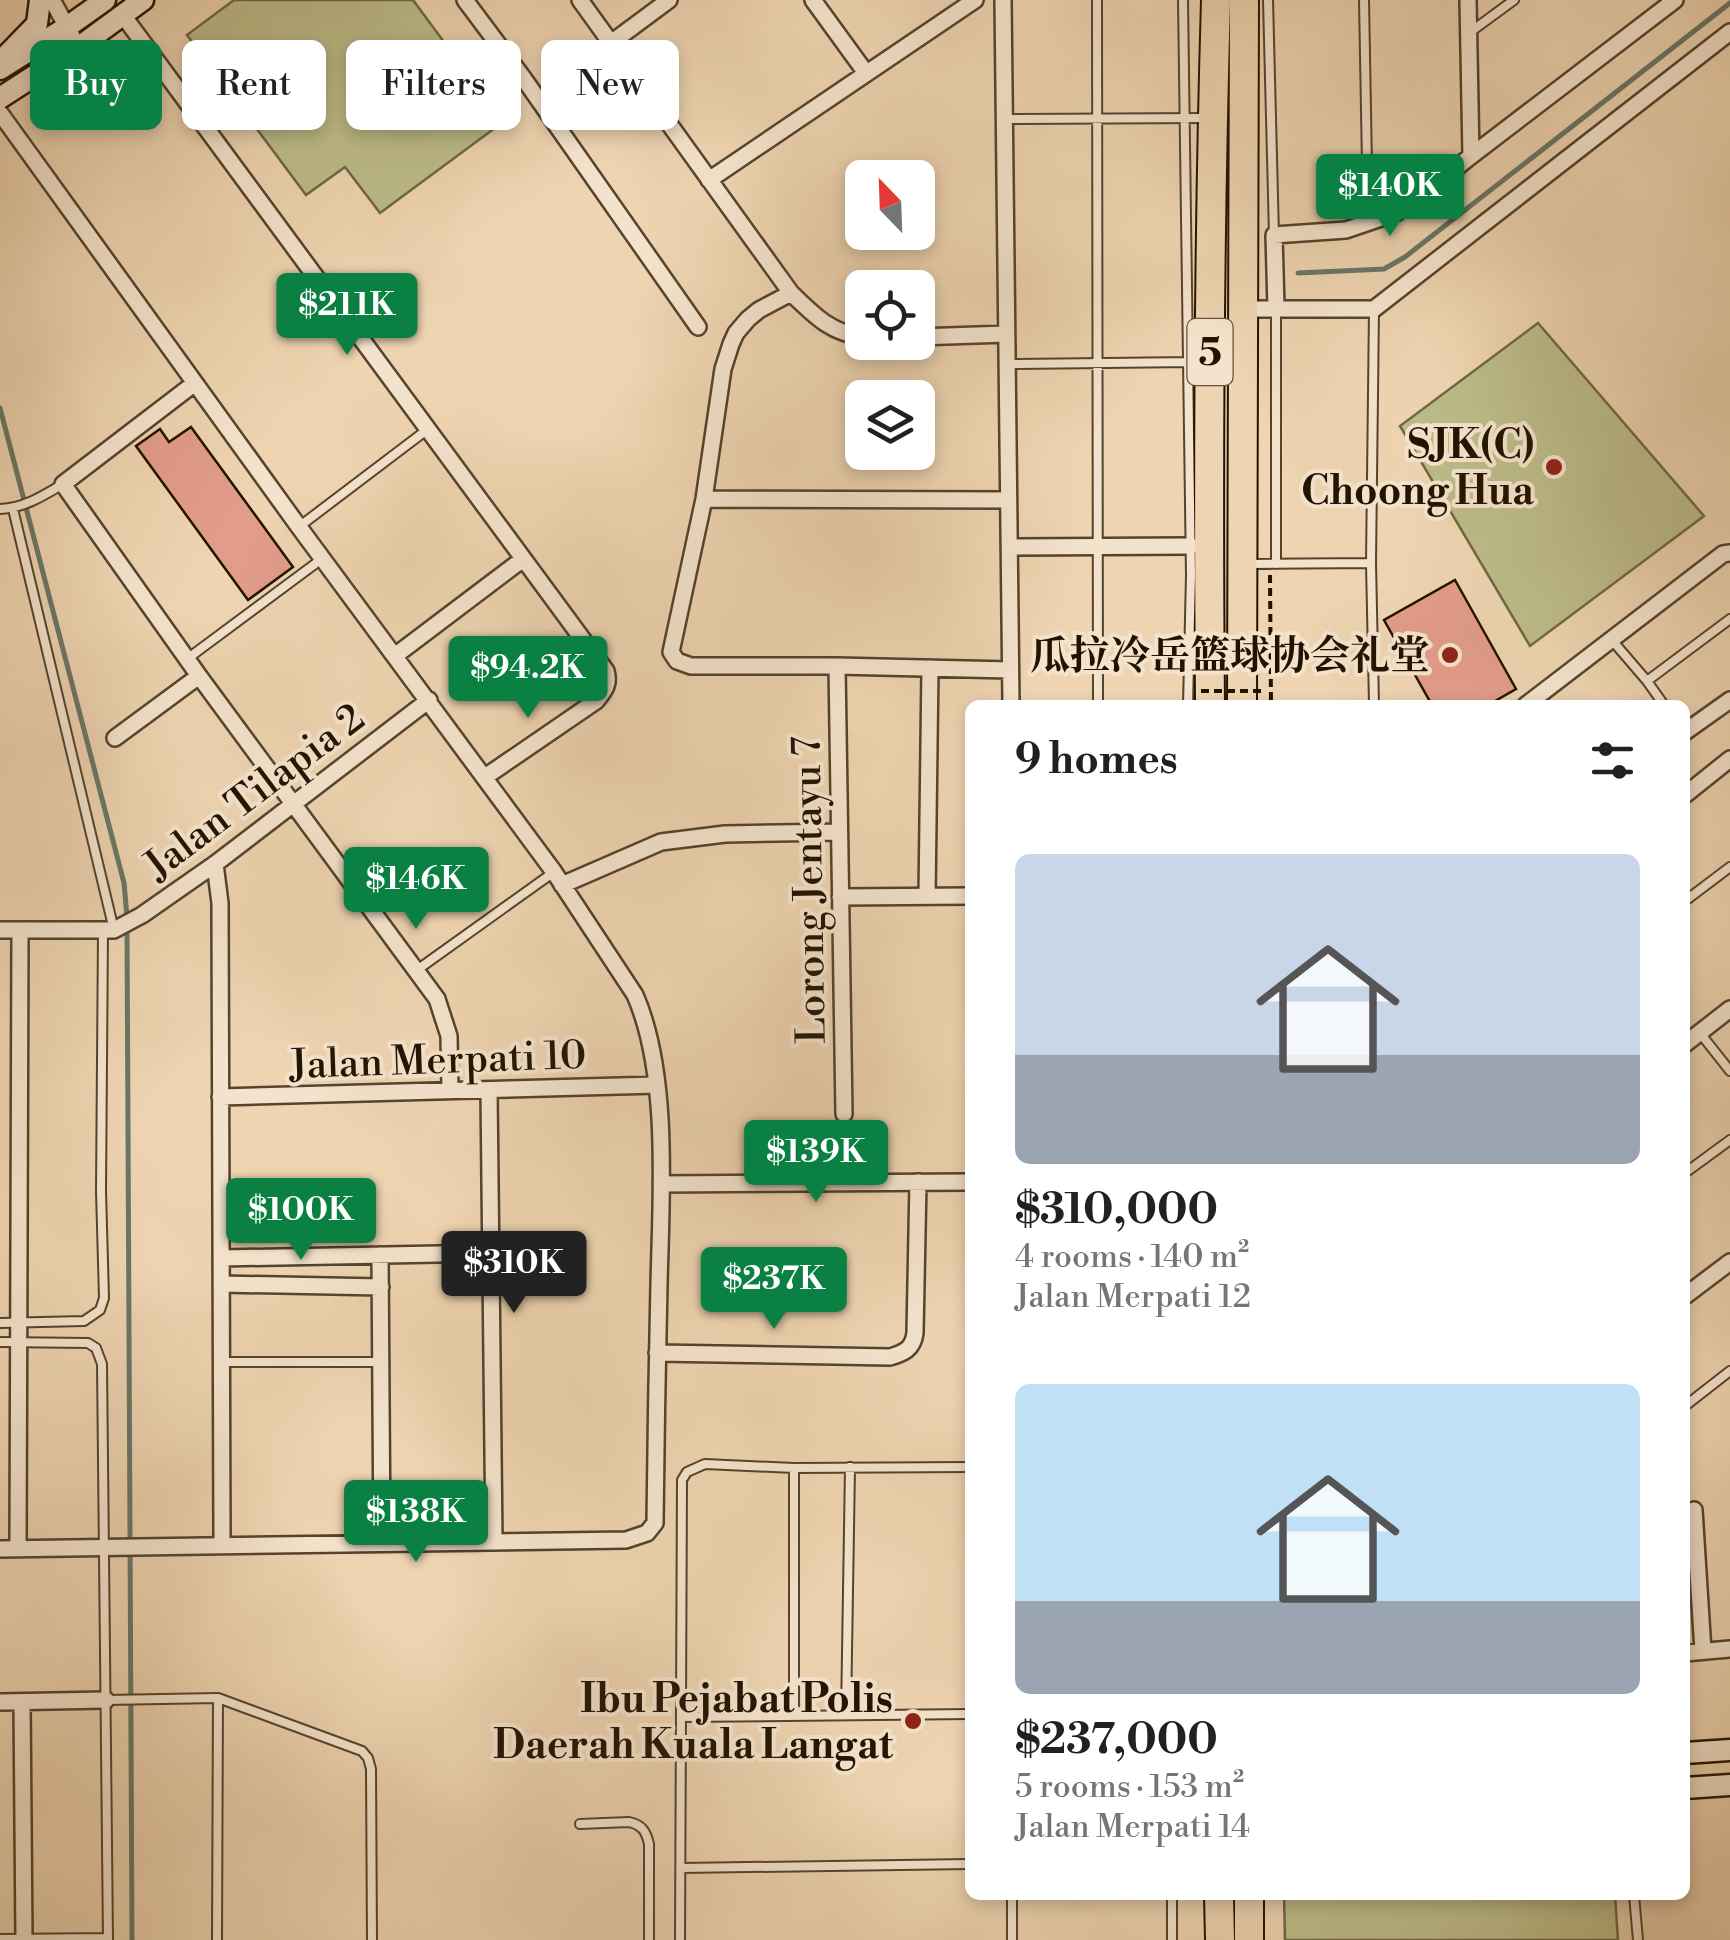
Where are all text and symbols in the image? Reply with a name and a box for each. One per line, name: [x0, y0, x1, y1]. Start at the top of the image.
chip: Buy: [30, 40, 162, 130]
chip: Rent: [182, 40, 326, 130]
chip: Filters: [346, 40, 521, 130]
chip: New: [541, 40, 679, 130]
pin: $140K: [1320, 154, 1460, 239]
north arrow: [845, 160, 935, 250]
map controls: [845, 160, 935, 470]
text: $140K: [1338, 166, 1442, 206]
button: locate: [845, 270, 935, 360]
pin: $211K: [277, 273, 417, 358]
text: $211K: [298, 285, 396, 325]
road number: 5: [1188, 319, 1232, 385]
button: layers: [845, 380, 935, 470]
place label: SJK(C) Choong Hua: [1301, 421, 1534, 517]
marker: SJK(C) Choong Hua: [1543, 456, 1565, 478]
place label: 瓜拉冷岳篮球协会礼堂: [1030, 632, 1430, 682]
pin: $94.2K: [447, 636, 609, 721]
marker: 瓜拉冷岳篮球协会礼堂: [1439, 644, 1461, 666]
text: $94.2K: [471, 648, 585, 688]
street label: Jalan Tilapia 2: [134, 694, 375, 893]
icon: filters: [1585, 733, 1640, 788]
text: 9 homes: [1015, 734, 1178, 787]
street label: Lorong Jentayu 7: [782, 736, 839, 1044]
pin: $146K: [346, 847, 486, 932]
text: $146K: [366, 859, 466, 899]
icon: home: [1238, 919, 1418, 1099]
street label: Jalan Merpati 10: [287, 1031, 587, 1091]
pin: $139K: [746, 1120, 886, 1205]
text: $139K: [766, 1132, 866, 1172]
pin: $100K: [231, 1178, 371, 1263]
text: $310,000: [1015, 1184, 1218, 1237]
text: $100K: [248, 1190, 354, 1230]
pin: $310K: [444, 1231, 584, 1316]
text: 4 rooms · 140 m²: [1015, 1237, 1249, 1277]
text: $310K: [463, 1243, 565, 1283]
pin: $237K: [704, 1247, 844, 1332]
text: $237K: [723, 1259, 825, 1299]
text: Jalan Merpati 12: [1015, 1277, 1251, 1317]
icon: home: [1238, 1449, 1418, 1629]
pin: $138K: [346, 1480, 486, 1565]
text: $138K: [366, 1492, 466, 1532]
place label: Ibu Pejabat Polis Daerah Kuala Langat: [493, 1675, 894, 1771]
marker: Ibu Pejabat Polis Daerah Kuala Langat: [902, 1710, 924, 1732]
text: $237,000: [1015, 1714, 1218, 1767]
text: 5 rooms · 153 m²: [1015, 1767, 1244, 1807]
text: Jalan Merpati 14: [1015, 1807, 1250, 1847]

